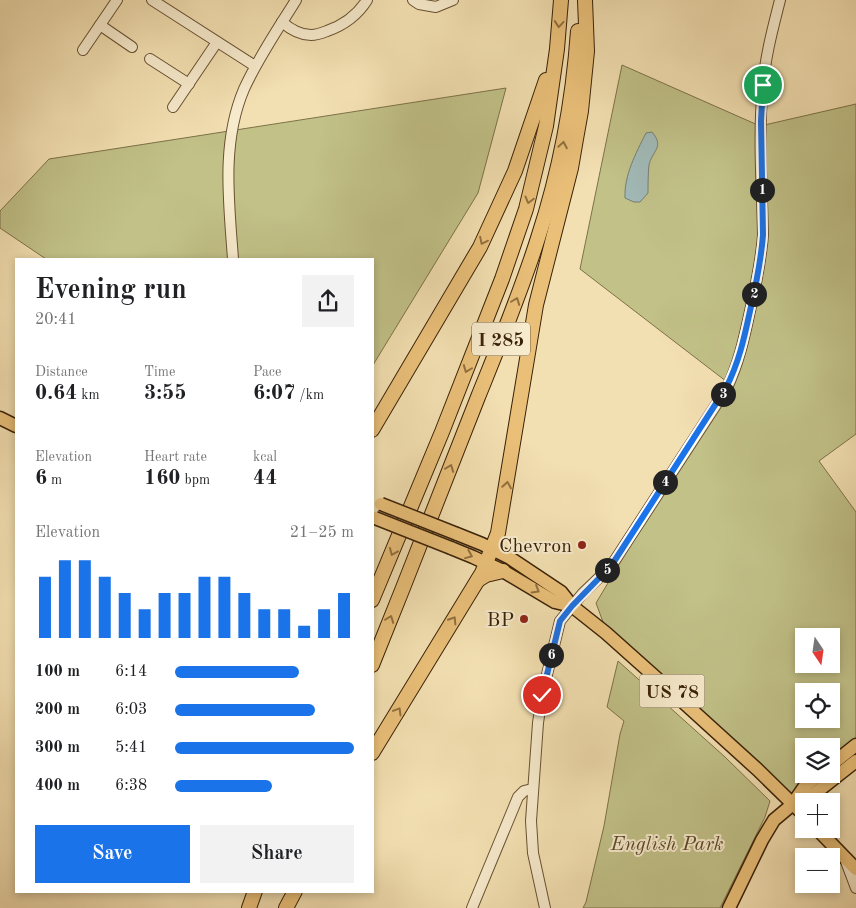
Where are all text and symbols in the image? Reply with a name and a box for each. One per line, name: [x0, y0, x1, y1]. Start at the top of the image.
one-way arrow: [554, 21, 565, 29]
pin: [742, 64, 784, 106]
icon: arrive: [749, 71, 777, 99]
one-way arrow: [557, 141, 567, 150]
pin: 1: [750, 178, 774, 202]
text: 1: [758, 183, 767, 197]
one-way arrow: [524, 195, 534, 203]
one-way arrow: [479, 236, 489, 245]
button: share: [302, 275, 354, 327]
text: Evening run: [35, 277, 187, 305]
pin: 2: [742, 282, 766, 306]
text: 2: [750, 287, 759, 301]
one-way arrow: [510, 297, 520, 306]
text: 20:41: [35, 312, 77, 328]
road number: I 285: [472, 322, 530, 356]
one-way arrow: [463, 364, 473, 372]
text: Distance: [35, 365, 88, 379]
text: Time: [144, 365, 175, 379]
text: Pace: [253, 365, 281, 379]
pin: 3: [710, 382, 736, 406]
text: 0.64: [35, 383, 77, 404]
text: 3:55: [144, 383, 186, 404]
text: 6:07: [253, 383, 295, 404]
text: 3: [719, 387, 728, 401]
text: km: [77, 388, 100, 402]
text: /km: [295, 388, 324, 402]
text: Elevation: [35, 450, 92, 464]
text: Heart rate: [144, 450, 207, 464]
text: kcal: [253, 450, 277, 464]
one-way arrow: [444, 464, 454, 473]
text: 6: [35, 468, 47, 489]
text: 160: [144, 468, 181, 489]
text: 44: [253, 468, 277, 489]
pin: 4: [652, 470, 678, 494]
text: m: [47, 473, 62, 487]
text: bpm: [181, 473, 210, 487]
text: 4: [661, 475, 670, 489]
one-way arrow: [501, 480, 512, 488]
text: Elevation: [35, 525, 100, 541]
text: 21–25 m: [290, 525, 354, 541]
place label: Chevron: [499, 537, 572, 557]
marker: Chevron: [576, 539, 588, 551]
one-way arrow: [388, 547, 398, 555]
one-way arrow: [464, 549, 473, 560]
pin: 5: [594, 558, 620, 582]
text: 5: [603, 563, 612, 577]
one-way arrow: [531, 584, 540, 594]
place label: BP: [487, 611, 514, 631]
marker: BP: [518, 613, 530, 625]
one-way arrow: [385, 616, 395, 624]
one-way arrow: [447, 616, 456, 625]
north arrow: [795, 628, 840, 672]
map controls: [795, 628, 840, 893]
pin: 6: [538, 642, 564, 668]
text: 6: [547, 648, 556, 662]
text: 100 m: [35, 664, 80, 680]
text: 6:14: [115, 664, 147, 680]
pin: [521, 674, 563, 716]
road number: US 78: [640, 674, 704, 708]
icon: check: [528, 681, 556, 709]
button: locate: [795, 683, 840, 728]
text: 200 m: [35, 702, 80, 718]
text: 6:03: [115, 702, 147, 718]
one-way arrow: [391, 707, 401, 716]
button: layers: [795, 738, 840, 783]
text: 300 m: [35, 740, 80, 756]
text: 5:41: [115, 740, 147, 756]
text: 400 m: [35, 778, 80, 794]
text: 6:38: [115, 778, 147, 794]
button: +: [795, 793, 840, 838]
button: Save: [35, 825, 190, 883]
button: Share: [200, 825, 354, 883]
park label: English Park: [609, 835, 724, 855]
button: −: [795, 848, 840, 893]

